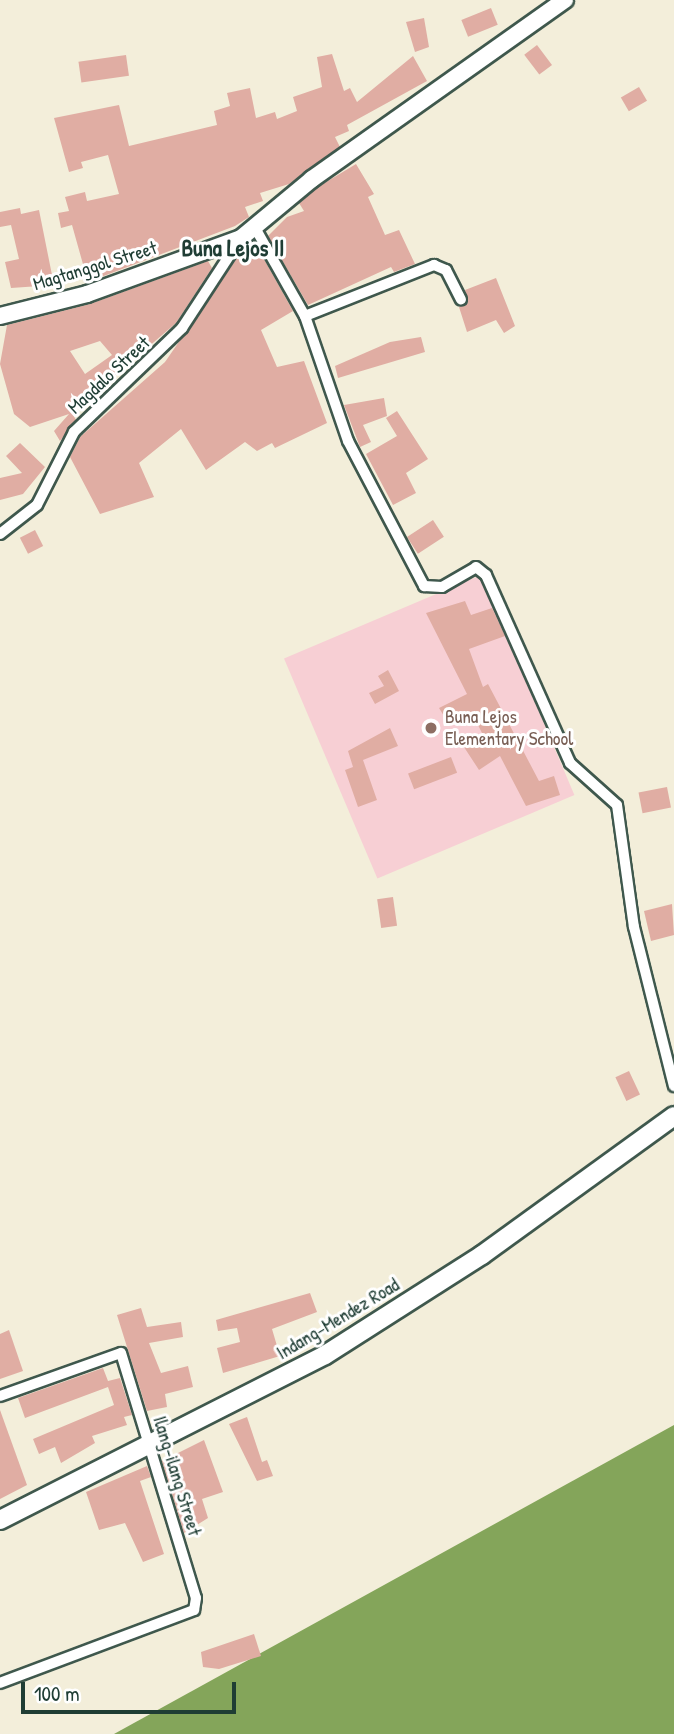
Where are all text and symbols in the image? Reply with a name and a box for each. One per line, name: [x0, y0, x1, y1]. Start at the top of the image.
district label: Buna Lejos II: [182, 234, 284, 262]
street label: Magtanggol Street: [30, 236, 160, 296]
street label: Magdalo Street: [63, 331, 155, 419]
place label: Buna Lejos Elementary School: [445, 706, 573, 750]
marker: Buna Lejos Elementary School: [423, 720, 439, 736]
street label: Indang–Mendez Road: [273, 1273, 403, 1365]
street label: Ilang-ilang Street: [148, 1413, 206, 1539]
scale bar: [24, 1668, 240, 1712]
text: 100 m: [34, 1679, 80, 1708]

